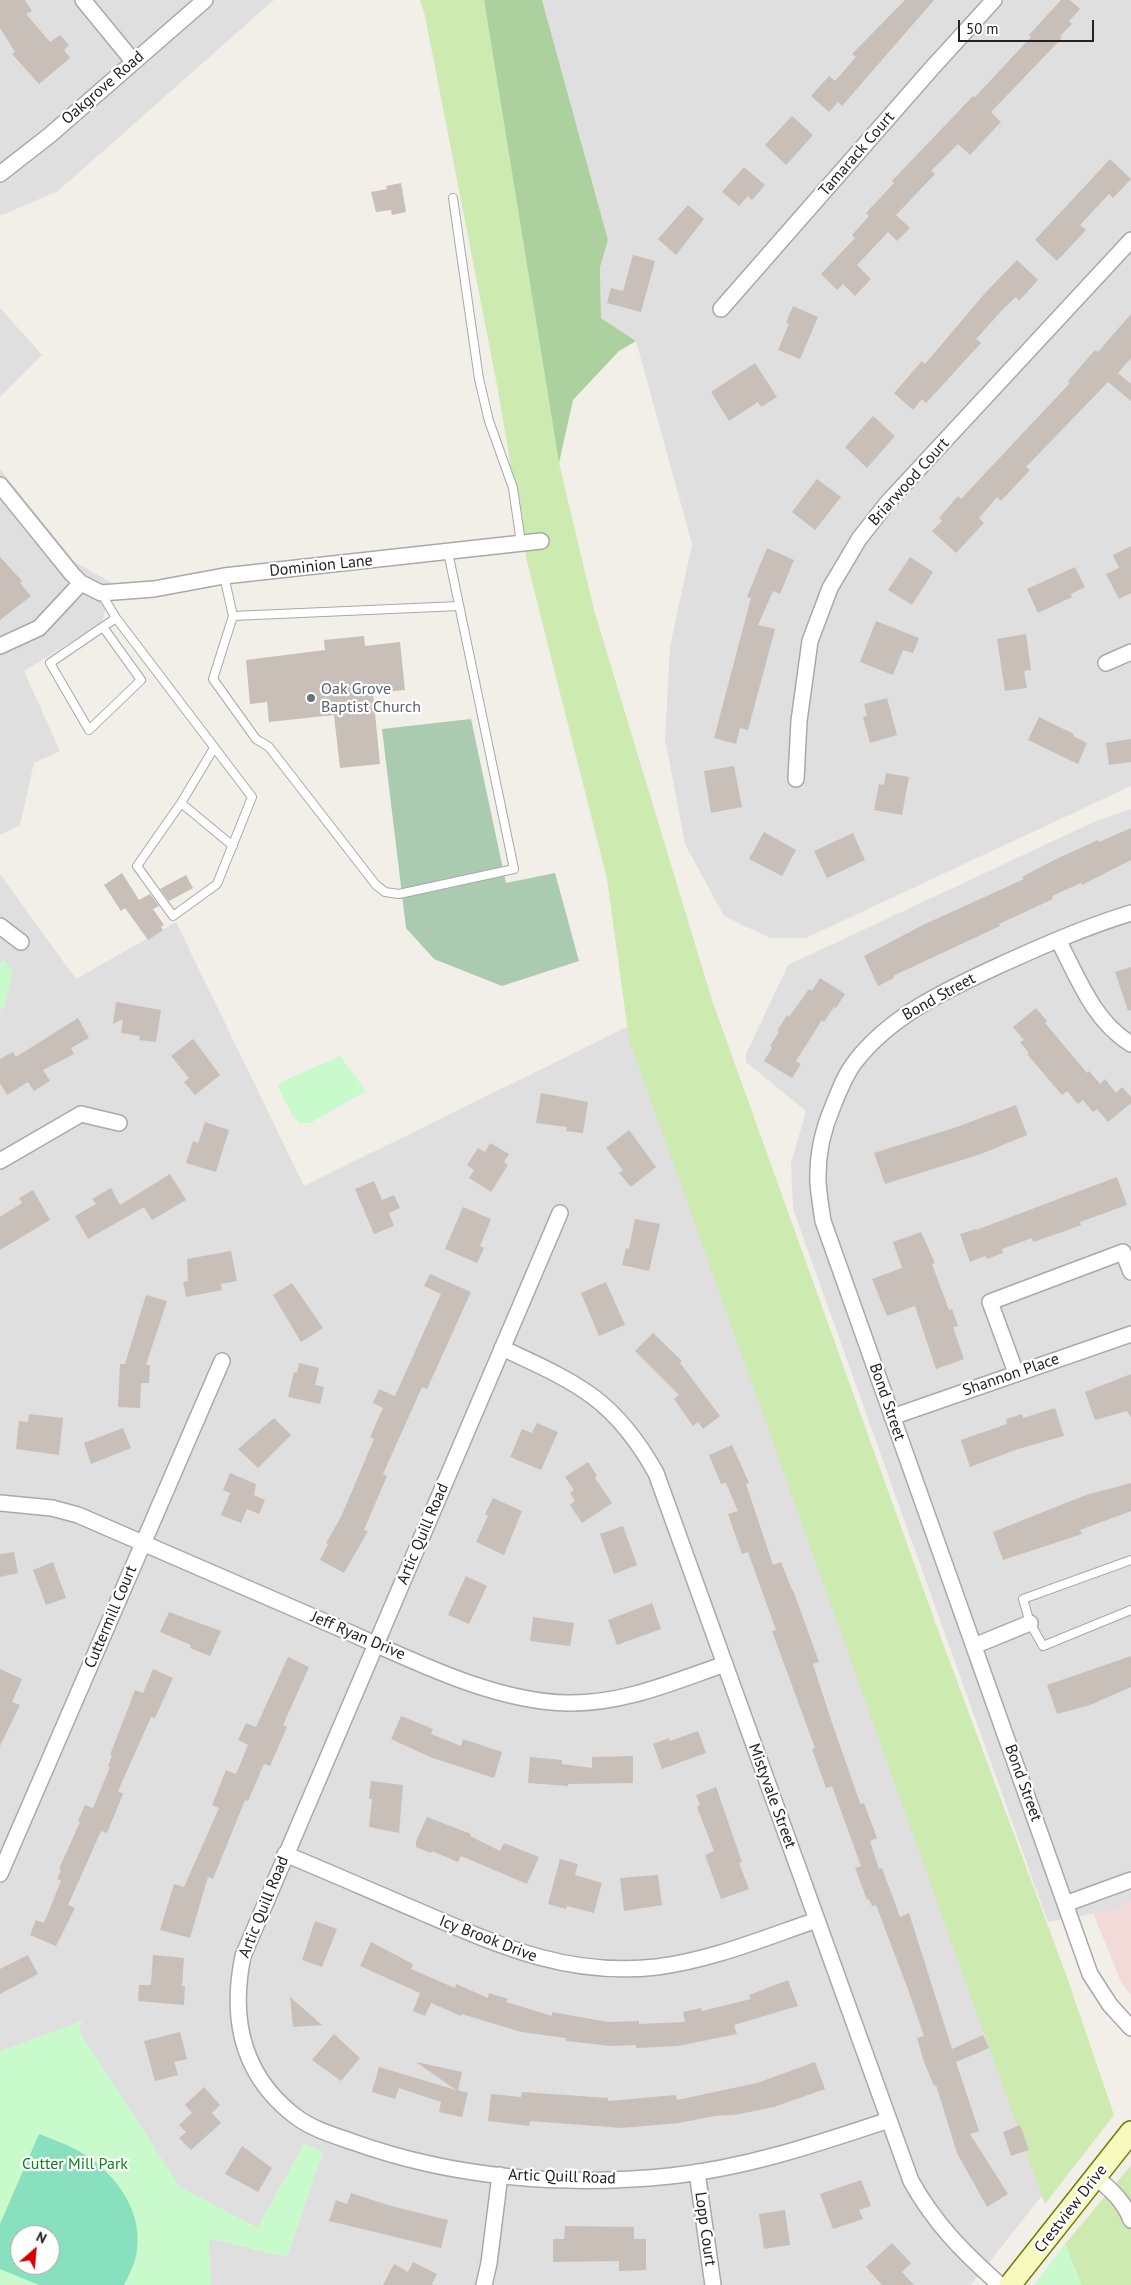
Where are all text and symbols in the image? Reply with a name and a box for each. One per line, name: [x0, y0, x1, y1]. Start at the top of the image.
scale bar: [961, 10, 1097, 42]
text: 50 m: [966, 19, 999, 38]
street label: Oakgrove Road: [58, 47, 148, 129]
street label: Tamarack Court: [815, 108, 899, 200]
street label: Briarwood Court: [865, 434, 953, 530]
street label: Dominion Lane: [268, 551, 374, 581]
place label: Oak Grove Baptist Church: [321, 679, 421, 717]
marker: Oak Grove Baptist Church: [305, 692, 317, 704]
street label: Bond Street: [899, 969, 979, 1025]
street label: Shannon Place: [960, 1350, 1062, 1400]
street label: Bond Street: [865, 1361, 909, 1443]
street label: Artic Quill Road: [393, 1481, 453, 1587]
street label: Cuttermill Court: [81, 1563, 141, 1671]
street label: Jeff Ryan Drive: [308, 1608, 408, 1664]
street label: Mistyvale Street: [744, 1741, 800, 1851]
street label: Bond Street: [1000, 1742, 1046, 1824]
street label: Artic Quill Road: [235, 1853, 293, 1961]
street label: Icy Brook Drive: [436, 1912, 540, 1966]
park label: Cutter Mill Park: [22, 2154, 128, 2174]
street label: Crestview Drive: [1031, 2161, 1111, 2257]
street label: Artic Quill Road: [508, 2166, 616, 2188]
street label: Lopp Court: [690, 2191, 720, 2267]
north arrow: [10, 2225, 60, 2275]
text: N: [33, 2227, 50, 2248]

